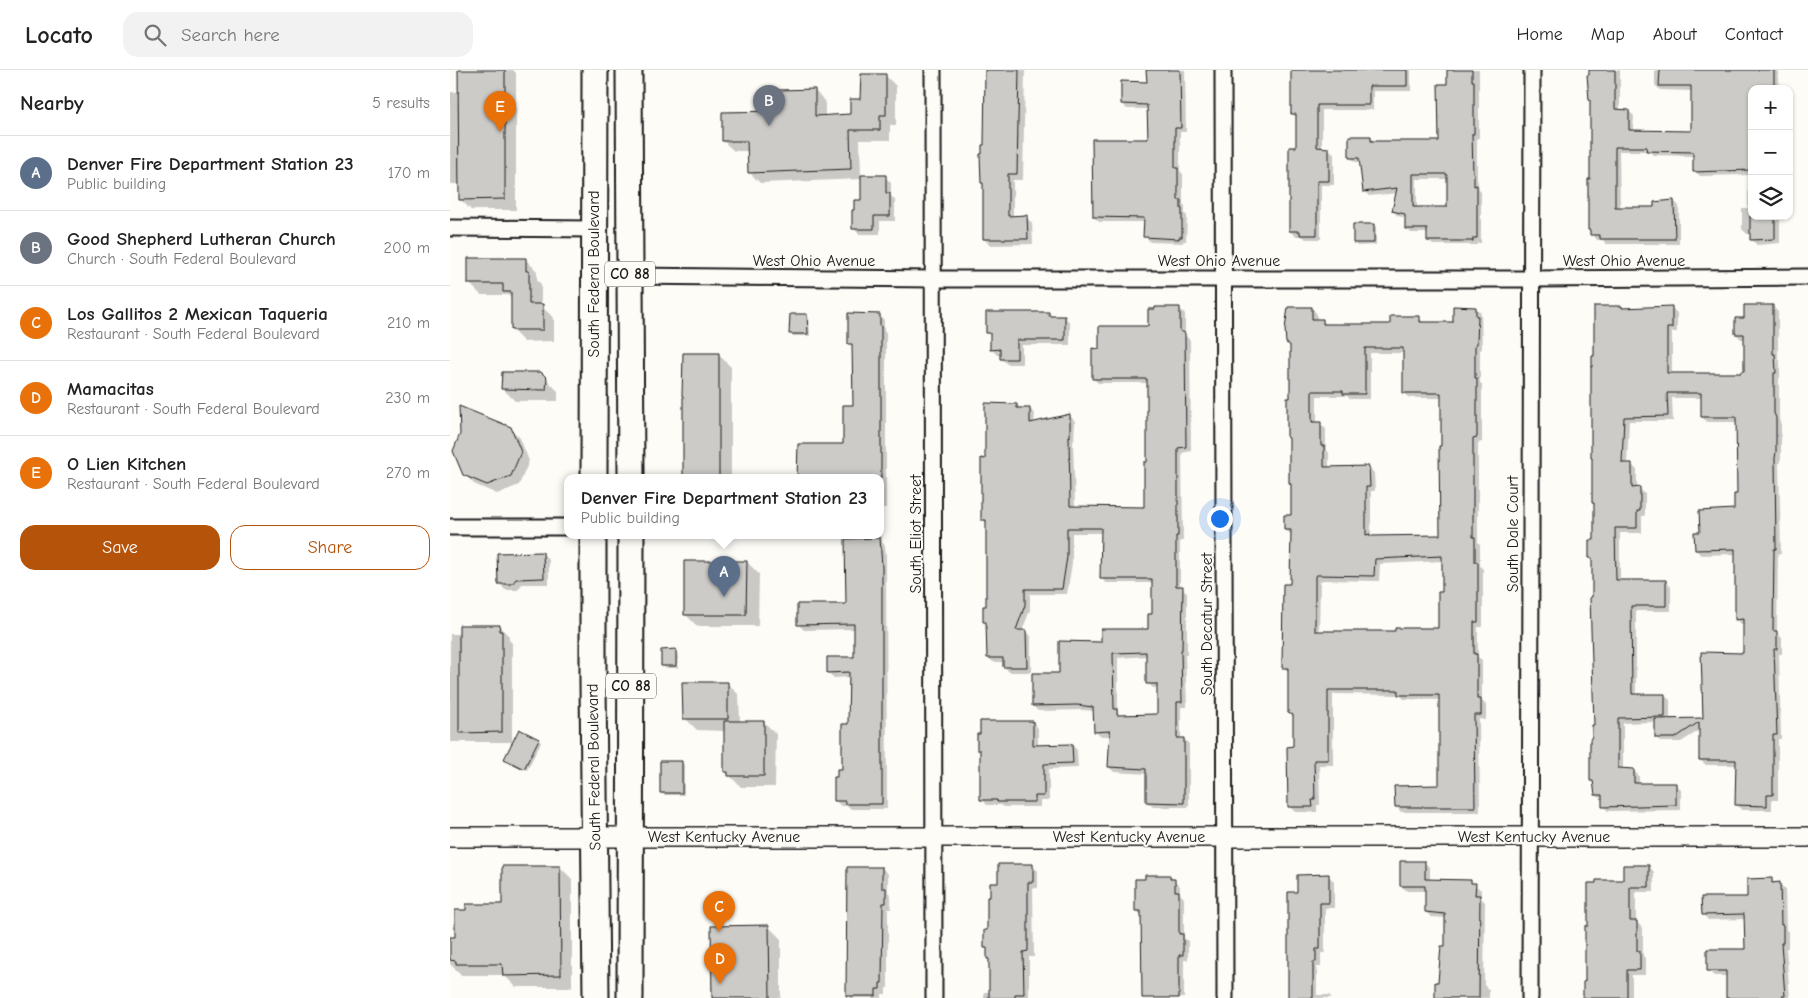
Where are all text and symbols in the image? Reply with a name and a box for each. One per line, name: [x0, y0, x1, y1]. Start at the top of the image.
search box: [123, 12, 473, 57]
text: Locato: [25, 21, 93, 49]
icon: search: [141, 21, 169, 49]
text: Search here: [181, 24, 280, 46]
text: Home: [1516, 24, 1563, 45]
text: Map: [1591, 24, 1625, 45]
text: About: [1653, 24, 1697, 45]
text: Contact: [1725, 24, 1783, 45]
pin: B: [753, 85, 785, 126]
map controls: [1748, 85, 1793, 220]
button: +: [1748, 85, 1793, 130]
text: Nearby: [20, 91, 84, 115]
pin: E: [484, 91, 516, 132]
text: 5 results: [372, 94, 430, 112]
button: −: [1748, 130, 1793, 175]
text: Denver Fire Department Station 23: [67, 153, 354, 175]
text: A: [32, 164, 40, 182]
text: 170 m: [388, 164, 430, 182]
text: Public building: [67, 175, 166, 193]
button: layers: [1748, 175, 1793, 220]
street label: South Federal Boulevard: [585, 190, 603, 358]
text: Good Shepherd Lutheran Church: [67, 228, 336, 250]
text: B: [31, 239, 41, 257]
text: 200 m: [384, 239, 430, 257]
text: Church · South Federal Boulevard: [67, 250, 296, 268]
street label: West Ohio Avenue: [753, 252, 875, 270]
street label: West Ohio Avenue: [1158, 252, 1280, 270]
street label: West Ohio Avenue: [1563, 252, 1685, 270]
road number: CO 88: [605, 262, 655, 286]
text: Los Gallitos 2 Mexican Taqueria: [67, 303, 328, 325]
text: C: [31, 314, 41, 332]
text: 210 m: [387, 314, 430, 332]
text: Restaurant · South Federal Boulevard: [67, 325, 320, 343]
text: Mamacitas: [67, 378, 154, 400]
text: D: [31, 389, 41, 407]
text: 230 m: [385, 389, 430, 407]
text: Restaurant · South Federal Boulevard: [67, 400, 320, 418]
text: O Lien Kitchen: [67, 453, 186, 475]
text: E: [31, 464, 41, 482]
text: 270 m: [386, 464, 430, 482]
popup: [564, 474, 884, 539]
street label: South Eliot Street: [907, 474, 925, 594]
text: Restaurant · South Federal Boulevard: [67, 475, 320, 493]
street label: South Dale Court: [1504, 475, 1522, 592]
text: Denver Fire Department Station 23: [581, 487, 867, 509]
your location: [1207, 506, 1233, 532]
text: Public building: [581, 509, 680, 527]
button: Save: [20, 525, 220, 570]
button: Share: [230, 525, 430, 570]
street label: South Decatur Street: [1198, 552, 1216, 695]
pin: A: [708, 556, 740, 597]
road number: CO 88: [606, 674, 656, 698]
street label: South Federal Boulevard: [584, 683, 604, 851]
street label: West Kentucky Avenue: [648, 828, 800, 846]
street label: West Kentucky Avenue: [1053, 828, 1205, 846]
street label: West Kentucky Avenue: [1458, 828, 1610, 846]
pin: C: [703, 891, 735, 932]
pin: D: [704, 943, 736, 984]

